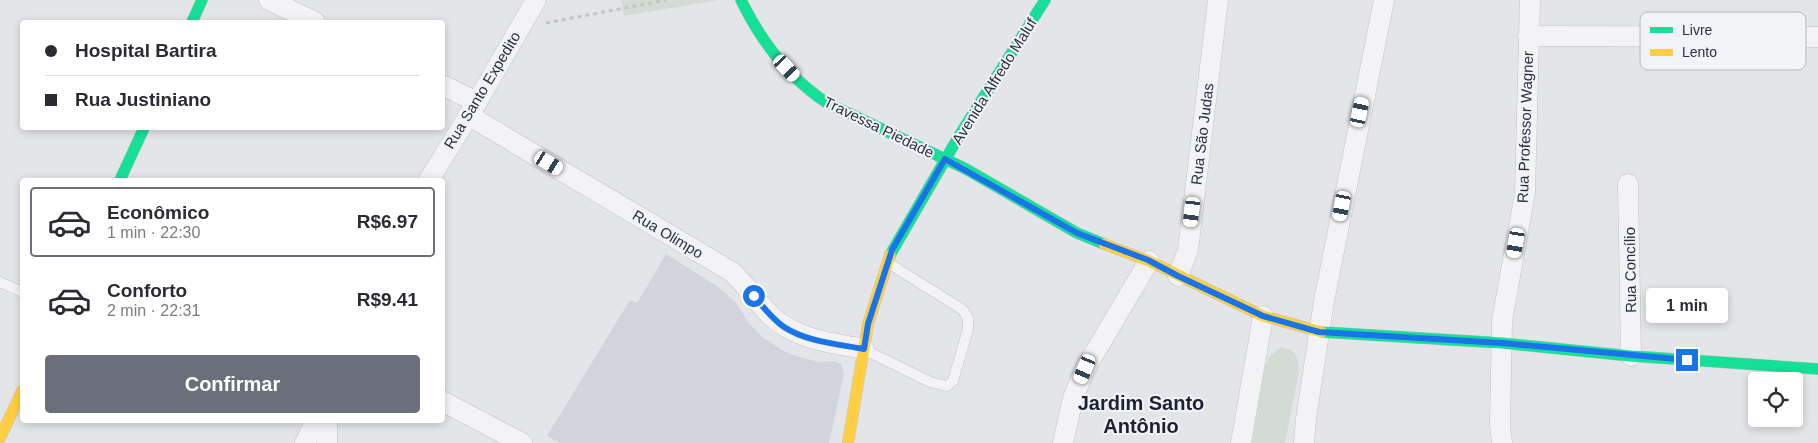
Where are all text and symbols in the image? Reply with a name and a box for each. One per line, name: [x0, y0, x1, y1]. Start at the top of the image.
legend: [1640, 12, 1806, 70]
street label: Avenida Alfredo Maluf: [948, 14, 1040, 147]
text: Livre: [1682, 22, 1713, 38]
street label: Rua Santo Expedito: [440, 28, 524, 152]
text: Hospital Bartira: [75, 40, 216, 61]
text: Lento: [1682, 44, 1717, 60]
street label: Rua Professor Wagner: [1514, 51, 1536, 203]
car: [771, 52, 802, 84]
street label: Rua São Judas: [1187, 82, 1217, 186]
text: Rua Justiniano: [75, 89, 211, 110]
street label: Travessa Piedade: [821, 93, 937, 161]
car: [1349, 96, 1370, 128]
car: [532, 149, 565, 177]
car: [1331, 190, 1352, 222]
car: [1182, 196, 1201, 228]
icon: car: [47, 200, 92, 245]
text: Econômico: [107, 202, 209, 223]
street label: Rua Olimpo: [630, 206, 706, 262]
text: R$6.97: [357, 211, 418, 232]
text: 1 min · 22:30: [107, 224, 200, 241]
car: [1506, 227, 1525, 259]
street label: Rua Concílio: [1621, 227, 1639, 313]
icon: car: [47, 278, 92, 323]
text: Conforto: [107, 280, 187, 301]
route start: [743, 285, 765, 307]
callout: 1 min: [1646, 288, 1728, 322]
text: R$9.41: [357, 289, 418, 310]
text: 1 min: [1666, 297, 1708, 314]
text: 2 min · 22:31: [107, 302, 200, 319]
route end: [1676, 349, 1698, 371]
car: [1072, 352, 1097, 386]
button: Confirmar: [45, 355, 420, 413]
map controls: [1748, 372, 1803, 427]
button: locate: [1748, 372, 1803, 427]
district label: Jardim Santo Antônio: [1078, 392, 1204, 437]

